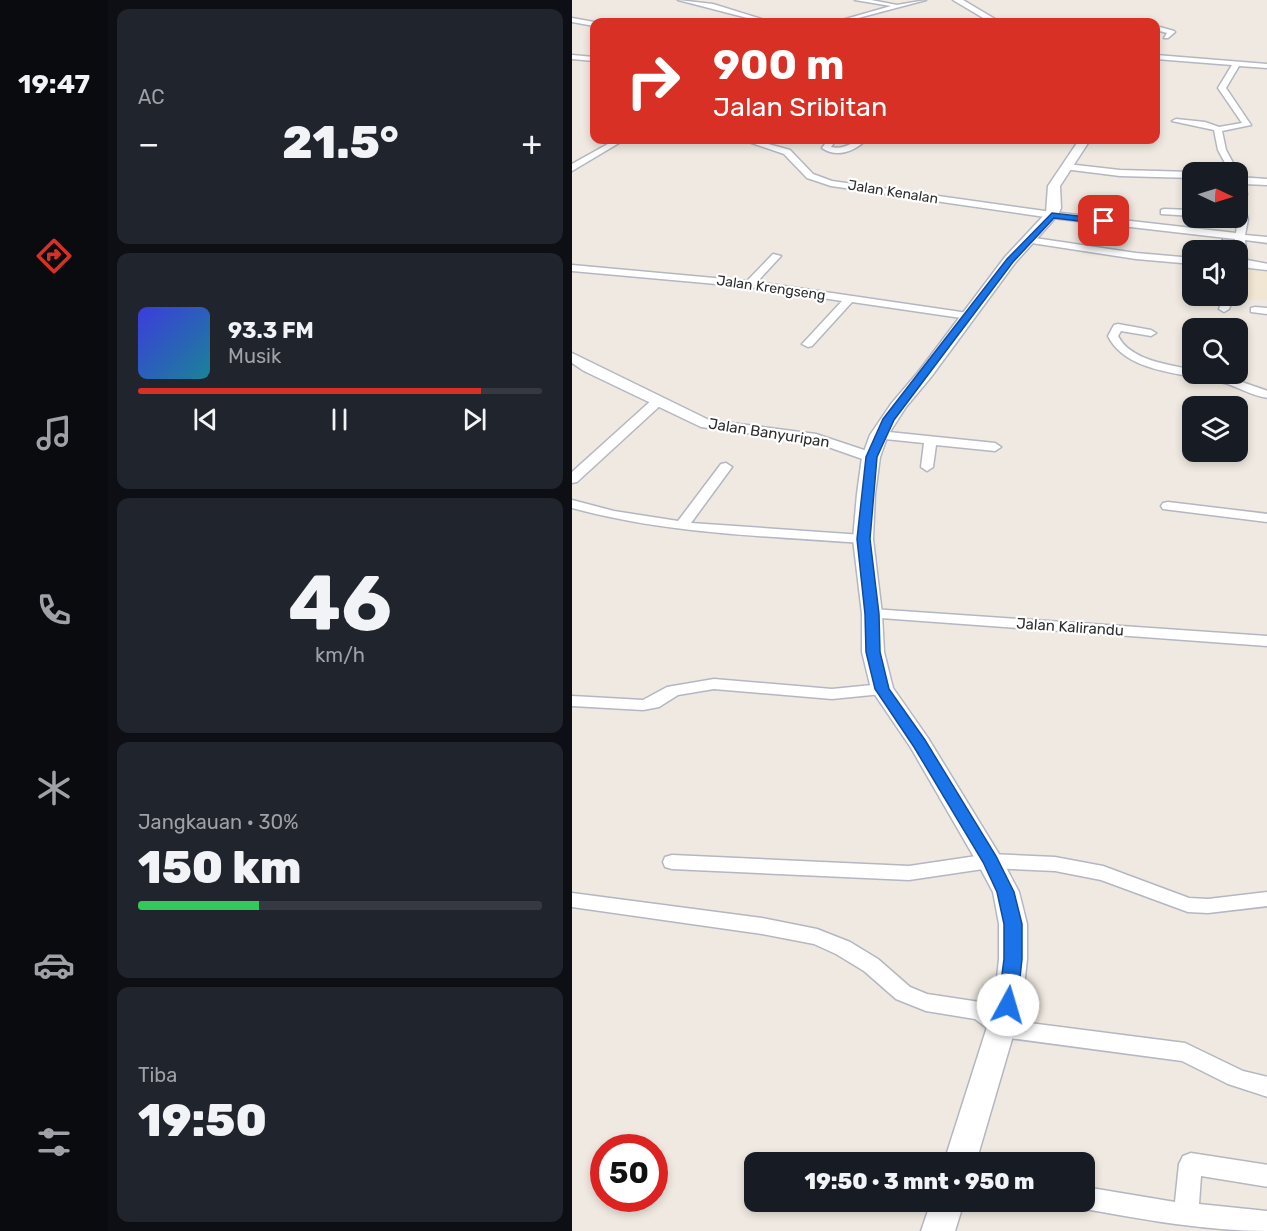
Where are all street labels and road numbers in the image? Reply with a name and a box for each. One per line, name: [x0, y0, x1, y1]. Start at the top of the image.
street label: Jalan Kenalan: [847, 176, 939, 208]
street label: Jalan Krengseng: [715, 272, 827, 304]
street label: Jalan Banyuripan: [707, 415, 831, 451]
street label: Jalan Kalirandu: [1016, 614, 1124, 640]

